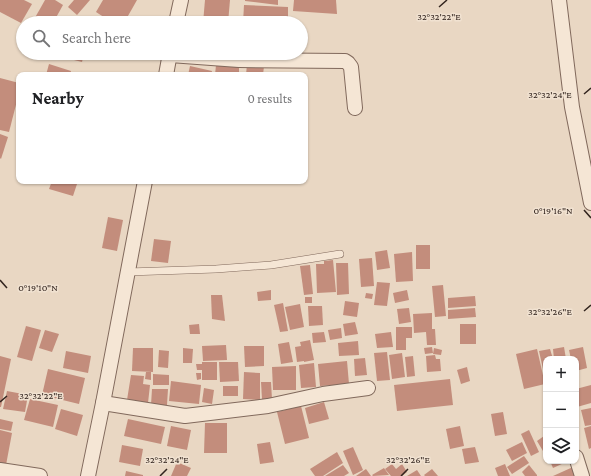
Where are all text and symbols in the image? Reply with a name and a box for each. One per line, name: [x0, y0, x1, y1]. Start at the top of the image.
text: 32°32'22"E: [417, 11, 461, 22]
search box: [16, 16, 308, 60]
icon: search: [30, 27, 52, 49]
text: Search here: [62, 30, 131, 46]
text: Nearby: [32, 89, 84, 108]
text: 32°32'24"E: [528, 89, 572, 100]
text: 0 results: [247, 91, 292, 106]
text: 0°19'16"N: [533, 205, 573, 216]
text: 0°19'10"N: [18, 282, 58, 293]
text: 32°32'26"E: [528, 306, 572, 317]
map controls: [543, 356, 579, 464]
button: +: [543, 356, 579, 392]
text: 32°32'22"E: [19, 390, 63, 401]
button: −: [543, 392, 579, 428]
button: layers: [543, 428, 579, 464]
text: 32°32'24"E: [145, 454, 189, 465]
text: 32°32'26"E: [386, 454, 430, 465]

